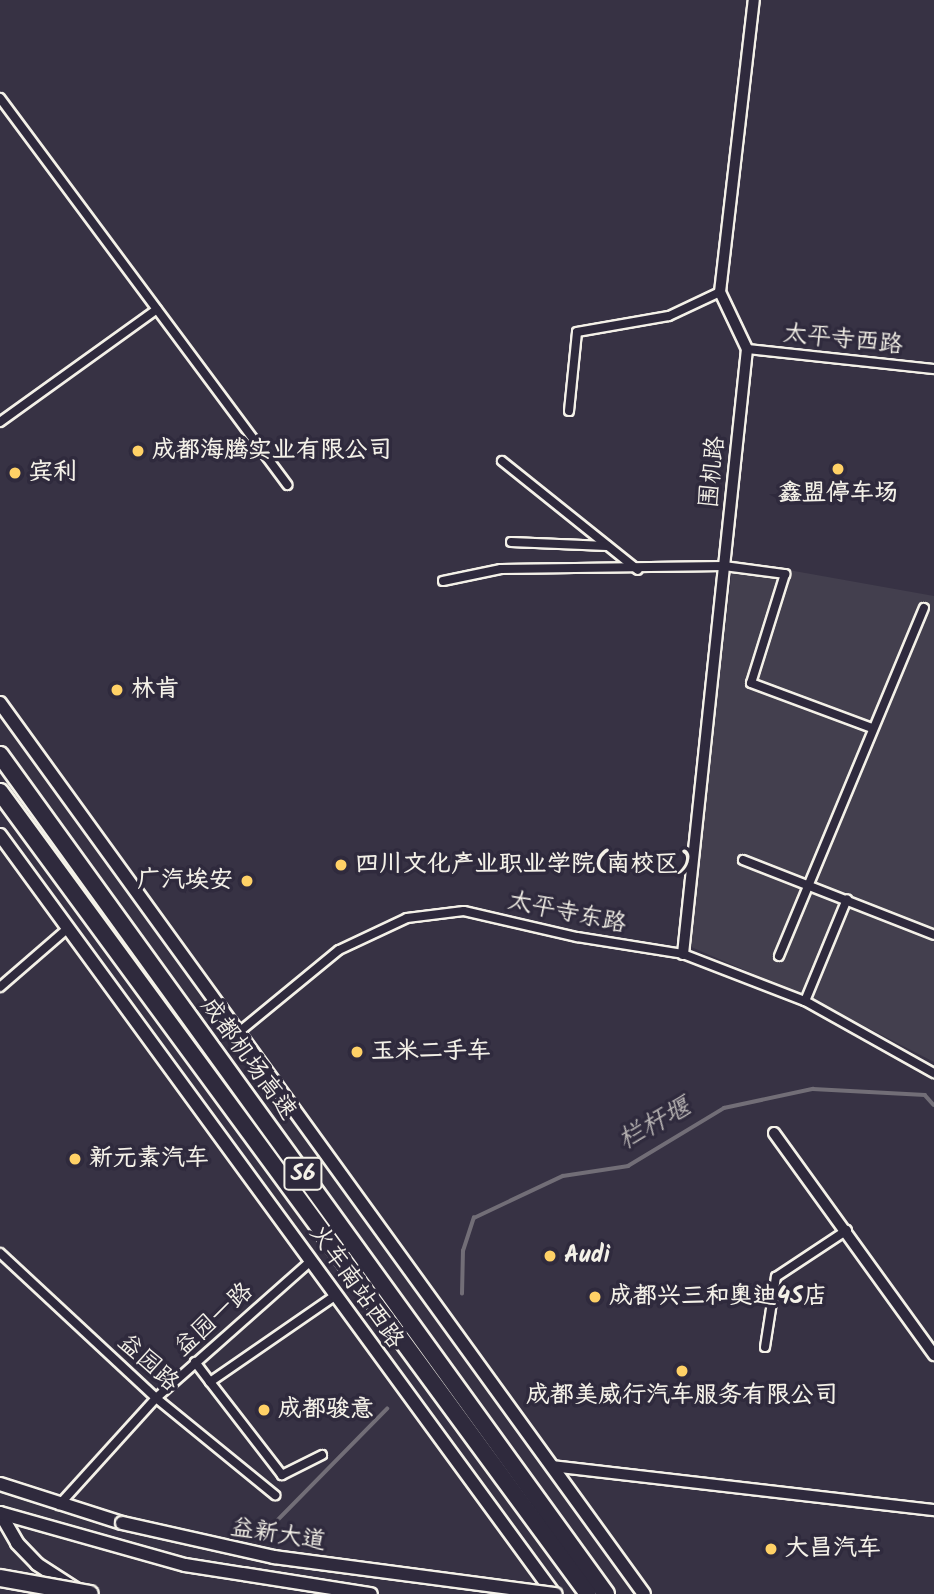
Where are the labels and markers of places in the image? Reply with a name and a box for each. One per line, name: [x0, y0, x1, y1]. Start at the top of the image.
place label: 成都海腾实业有限公司: [152, 437, 392, 465]
marker: 成都海腾实业有限公司: [130, 443, 146, 459]
place label: 宾利: [29, 459, 77, 487]
marker: 鑫盟停车场: [830, 461, 846, 477]
marker: 宾利: [7, 465, 23, 481]
place label: 鑫盟停车场: [778, 480, 898, 508]
place label: 林肯: [131, 676, 179, 704]
marker: 林肯: [109, 682, 125, 698]
place label: 四川文化产业职业学院(南校区): [355, 851, 691, 879]
marker: 四川文化产业职业学院(南校区): [333, 857, 349, 873]
place label: 广汽埃安: [137, 867, 233, 895]
marker: 广汽埃安: [239, 873, 255, 889]
place label: 玉米二手车: [371, 1038, 491, 1066]
marker: 玉米二手车: [349, 1044, 365, 1060]
place label: 新元素汽车: [89, 1145, 209, 1173]
marker: 新元素汽车: [67, 1151, 83, 1167]
place label: Audi: [564, 1242, 610, 1270]
marker: Audi: [542, 1248, 558, 1264]
place label: 成都兴三和奥迪4S店: [609, 1283, 827, 1311]
marker: 成都兴三和奥迪4S店: [587, 1289, 603, 1305]
marker: 成都美威行汽车服务有限公司: [674, 1363, 690, 1379]
place label: 成都美威行汽车服务有限公司: [526, 1382, 838, 1410]
place label: 成都骏意: [278, 1396, 374, 1424]
marker: 成都骏意: [256, 1402, 272, 1418]
place label: 大昌汽车: [785, 1535, 881, 1563]
marker: 大昌汽车: [763, 1541, 779, 1557]

